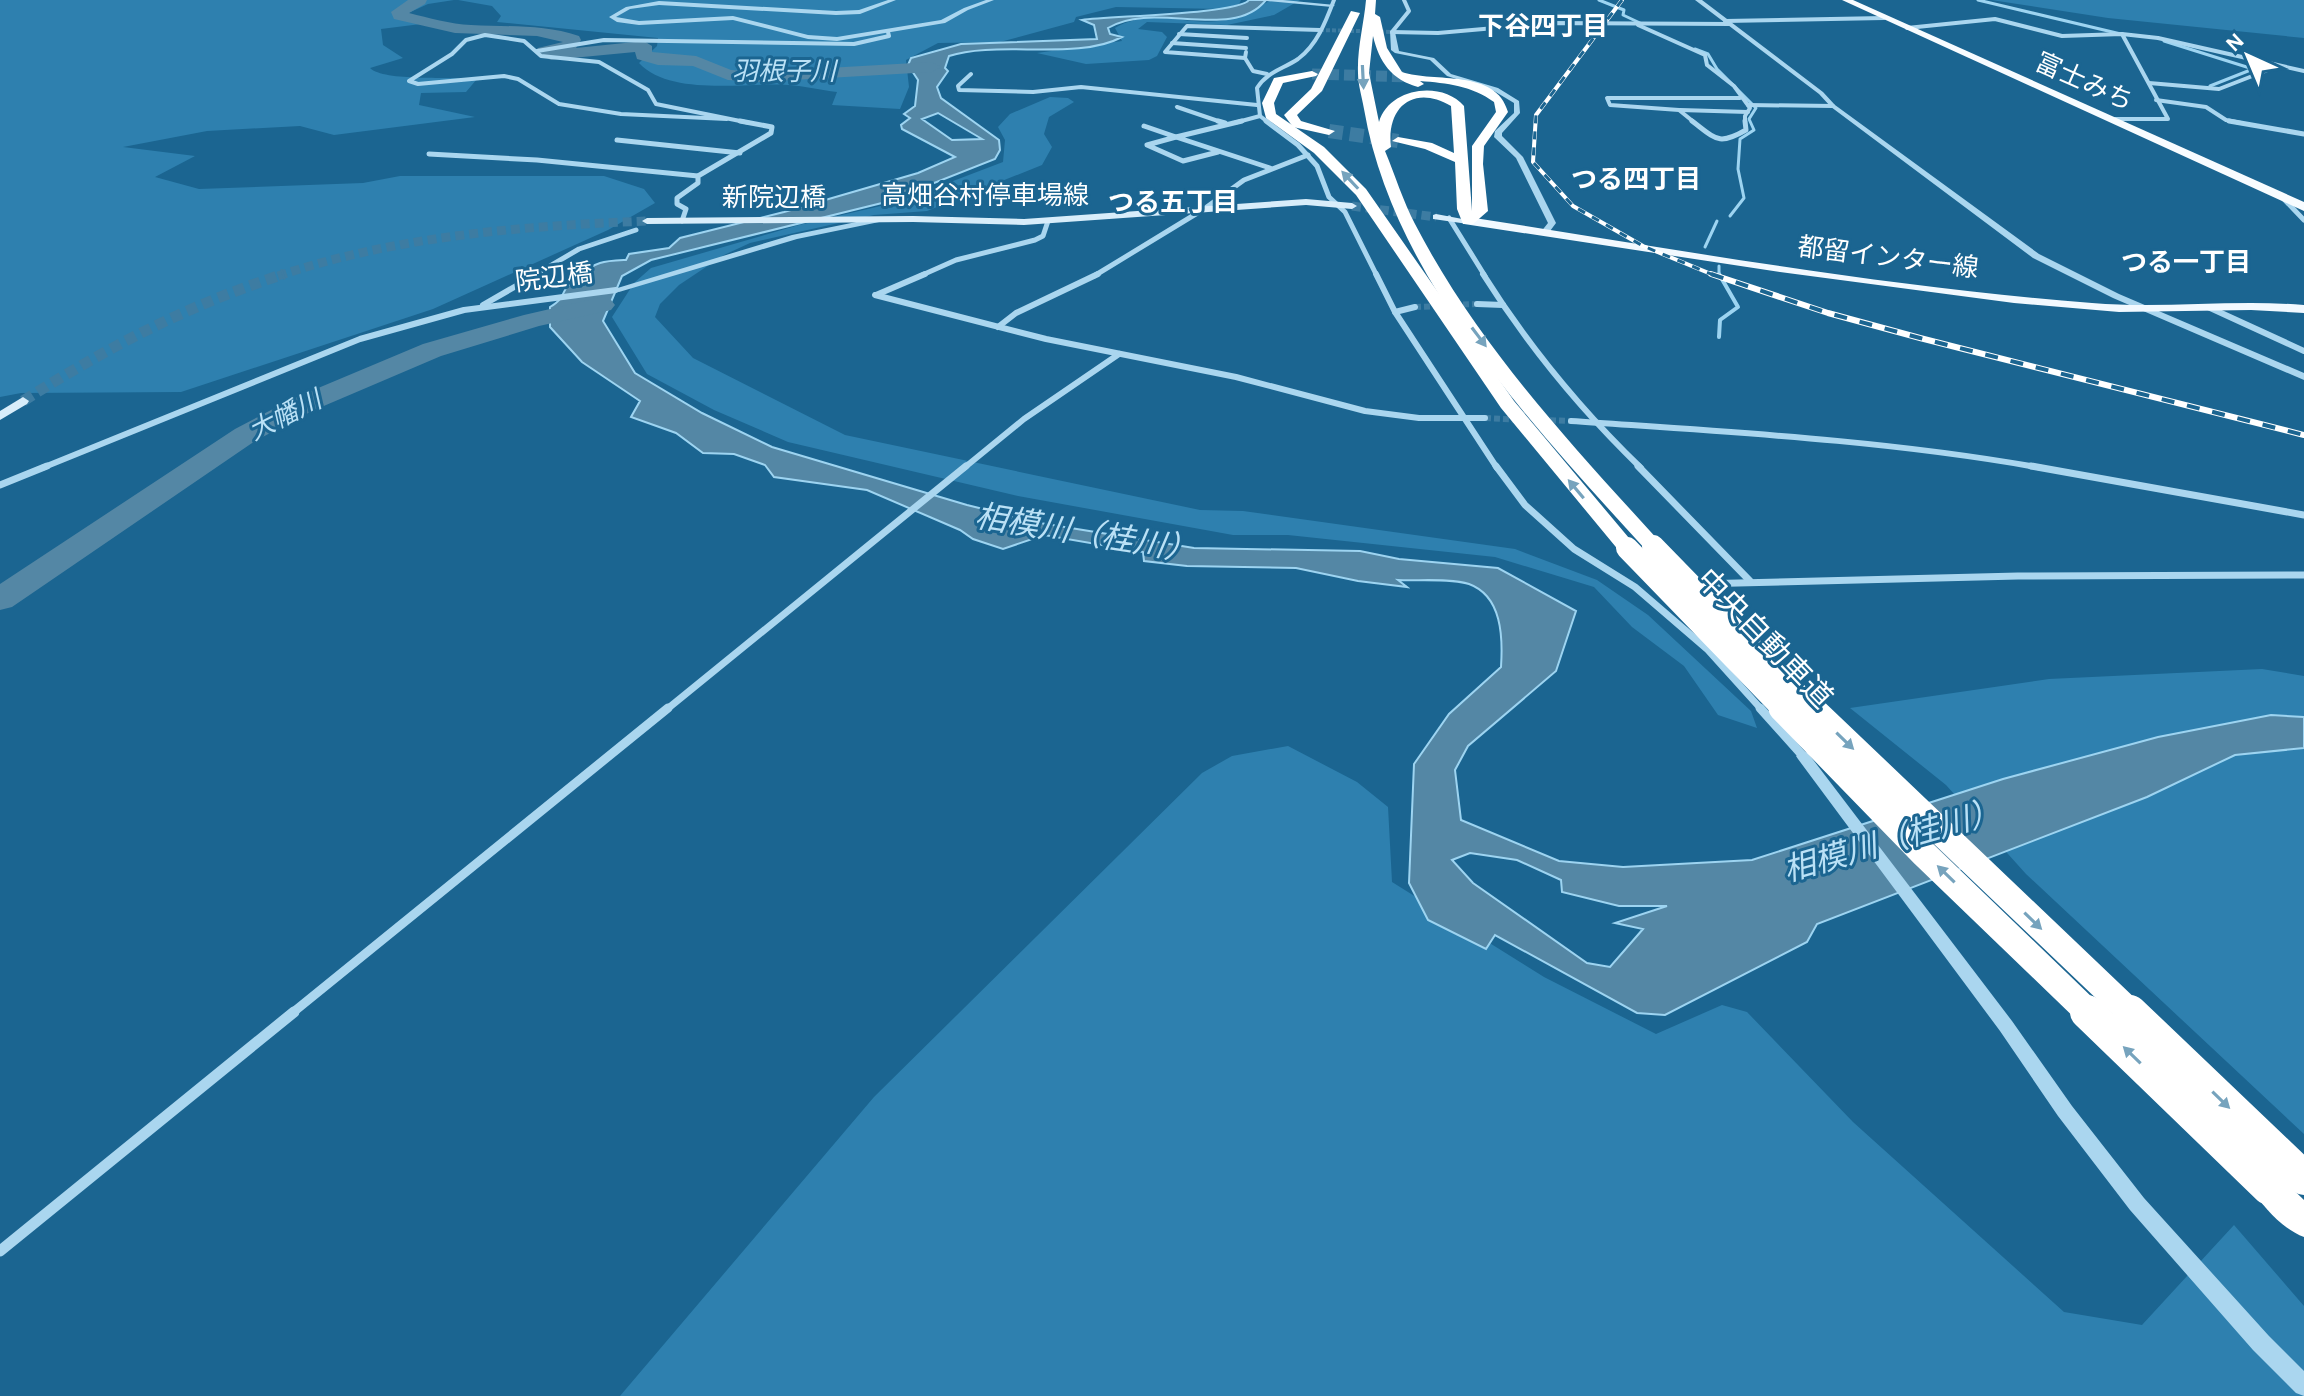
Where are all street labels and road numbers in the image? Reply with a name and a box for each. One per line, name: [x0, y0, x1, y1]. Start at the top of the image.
street label: 富士みち: [2031, 48, 2137, 115]
street label: 高畑谷村停車場線: [881, 181, 1089, 209]
street label: 新院辺橋: [722, 184, 826, 211]
street label: 都留インター線: [1796, 233, 1980, 282]
street label: 院辺橋: [514, 259, 594, 296]
street label: 中央自動車道: [1691, 562, 1839, 714]

